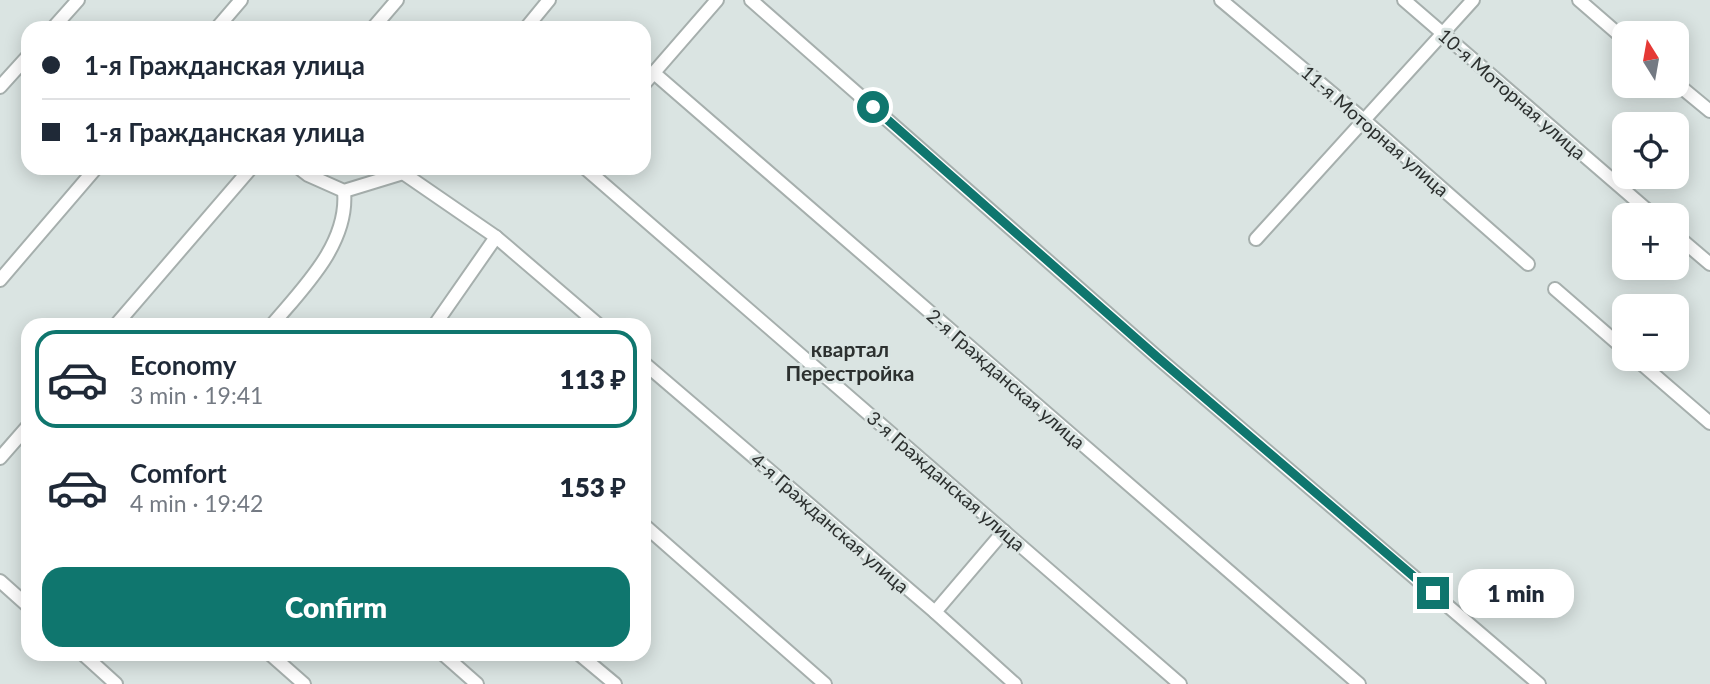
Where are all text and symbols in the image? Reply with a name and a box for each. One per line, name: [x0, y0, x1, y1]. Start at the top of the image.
north arrow: [1612, 21, 1689, 98]
map controls: [1612, 21, 1689, 371]
street label: 10-я Моторная улица: [1434, 23, 1591, 164]
text: 1-я Гражданская улица: [84, 49, 365, 81]
street label: 11-я Моторная улица: [1297, 60, 1454, 201]
route start: [857, 91, 889, 123]
button: locate: [1612, 112, 1689, 189]
text: 1-я Гражданская улица: [84, 116, 365, 148]
button: +: [1612, 203, 1689, 280]
button: −: [1612, 294, 1689, 371]
street label: 2-я Гражданская улица: [923, 304, 1090, 453]
district label: квартал Перестройка: [786, 336, 914, 385]
icon: car: [46, 348, 109, 411]
text: Economy: [130, 349, 236, 381]
text: 113 ₽: [560, 363, 626, 395]
text: 3 min · 19:41: [130, 381, 263, 409]
street label: 3-я Гражданская улица: [863, 406, 1030, 555]
street label: 4-я Гражданская улица: [747, 448, 914, 597]
icon: car: [46, 456, 109, 519]
text: Comfort: [130, 457, 227, 489]
text: 153 ₽: [560, 471, 626, 503]
text: 4 min · 19:42: [130, 489, 263, 517]
button: Confirm: [42, 567, 630, 647]
callout: 1 min: [1458, 568, 1573, 618]
route end: [1417, 577, 1449, 609]
text: 1 min: [1487, 579, 1545, 607]

